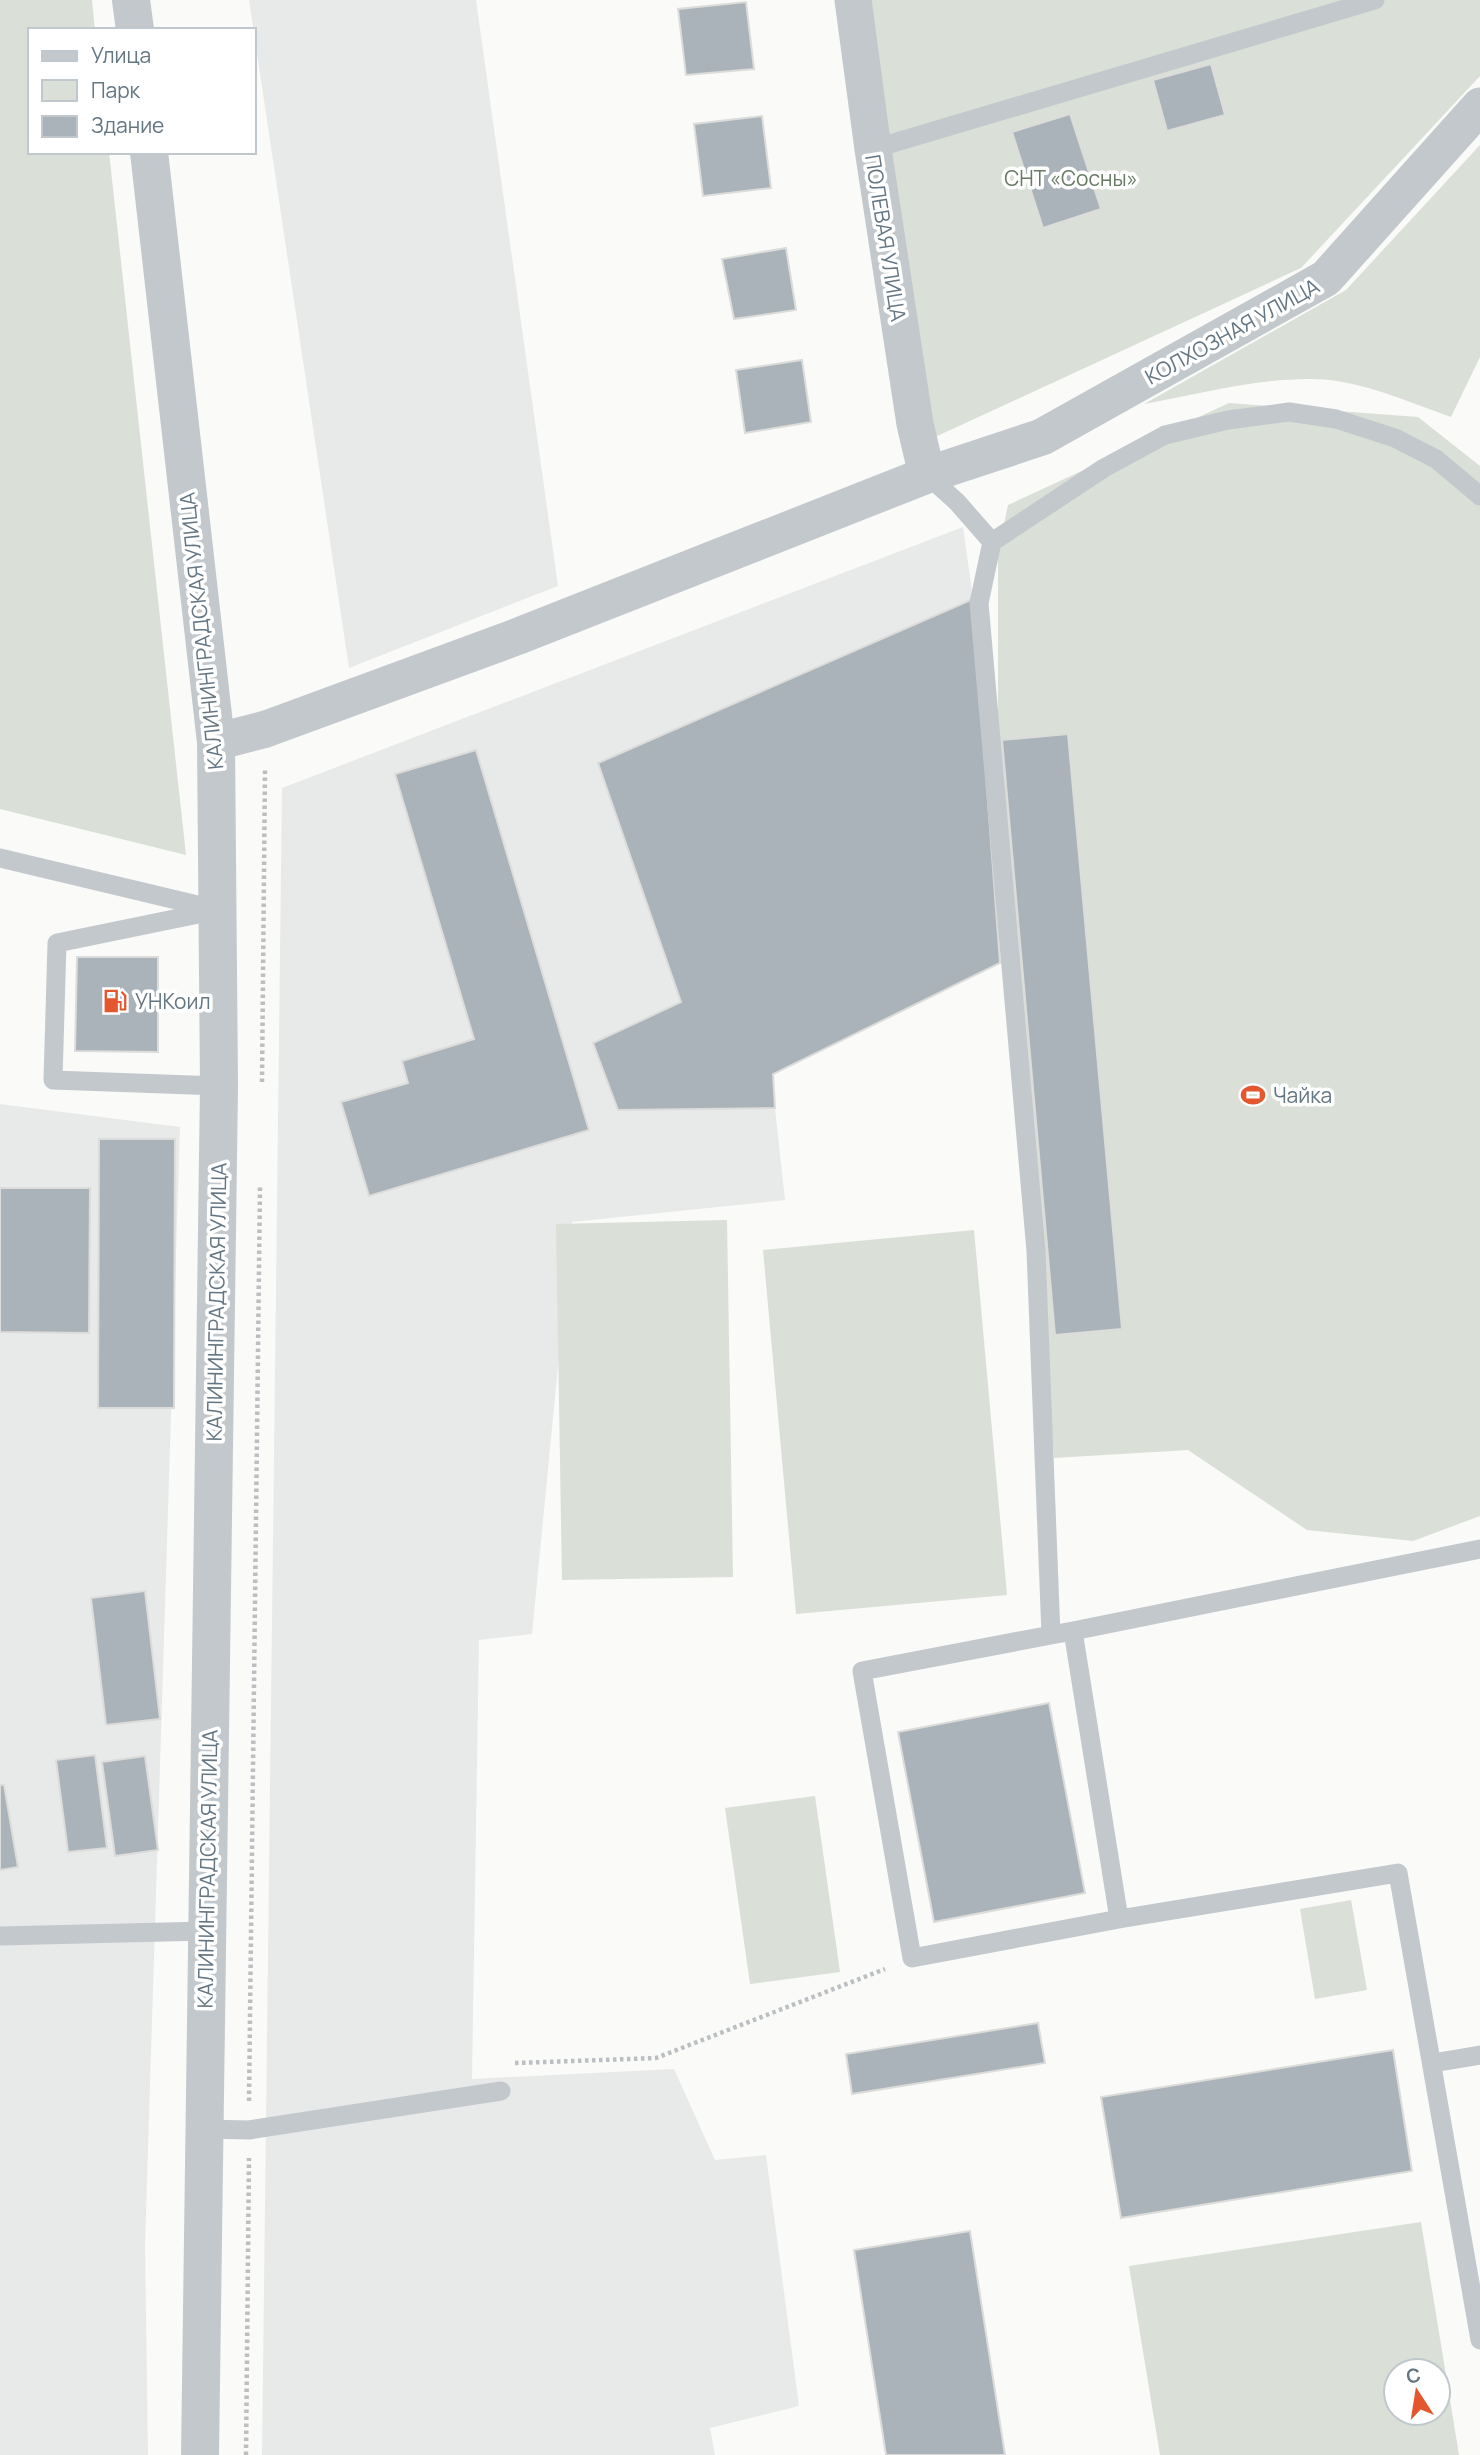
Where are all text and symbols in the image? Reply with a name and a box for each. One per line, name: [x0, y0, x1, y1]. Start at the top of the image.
legend: [28, 28, 256, 154]
text: Улица: [91, 41, 151, 69]
text: Парк: [91, 76, 141, 104]
text: Здание: [91, 111, 164, 139]
street label: ПОЛЕВАЯ УЛИЦА: [859, 153, 913, 323]
park label: СНТ «Сосны»: [1004, 164, 1138, 192]
street label: КОЛХОЗНАЯ УЛИЦА: [1140, 271, 1324, 391]
street label: КАЛИНИНГРАДСКАЯ УЛИЦА: [172, 491, 230, 771]
fuel station icon: УНКоил: [101, 987, 129, 1015]
place label: УНКоил: [135, 987, 211, 1015]
sports icon: Чайка: [1239, 1081, 1267, 1109]
place label: Чайка: [1273, 1081, 1332, 1109]
street label: КАЛИНИНГРАДСКАЯ УЛИЦА: [200, 1162, 232, 1442]
street label: КАЛИНИНГРАДСКАЯ УЛИЦА: [191, 1729, 223, 2009]
north arrow: [1382, 2357, 1452, 2427]
text: С: [1404, 2361, 1423, 2390]

